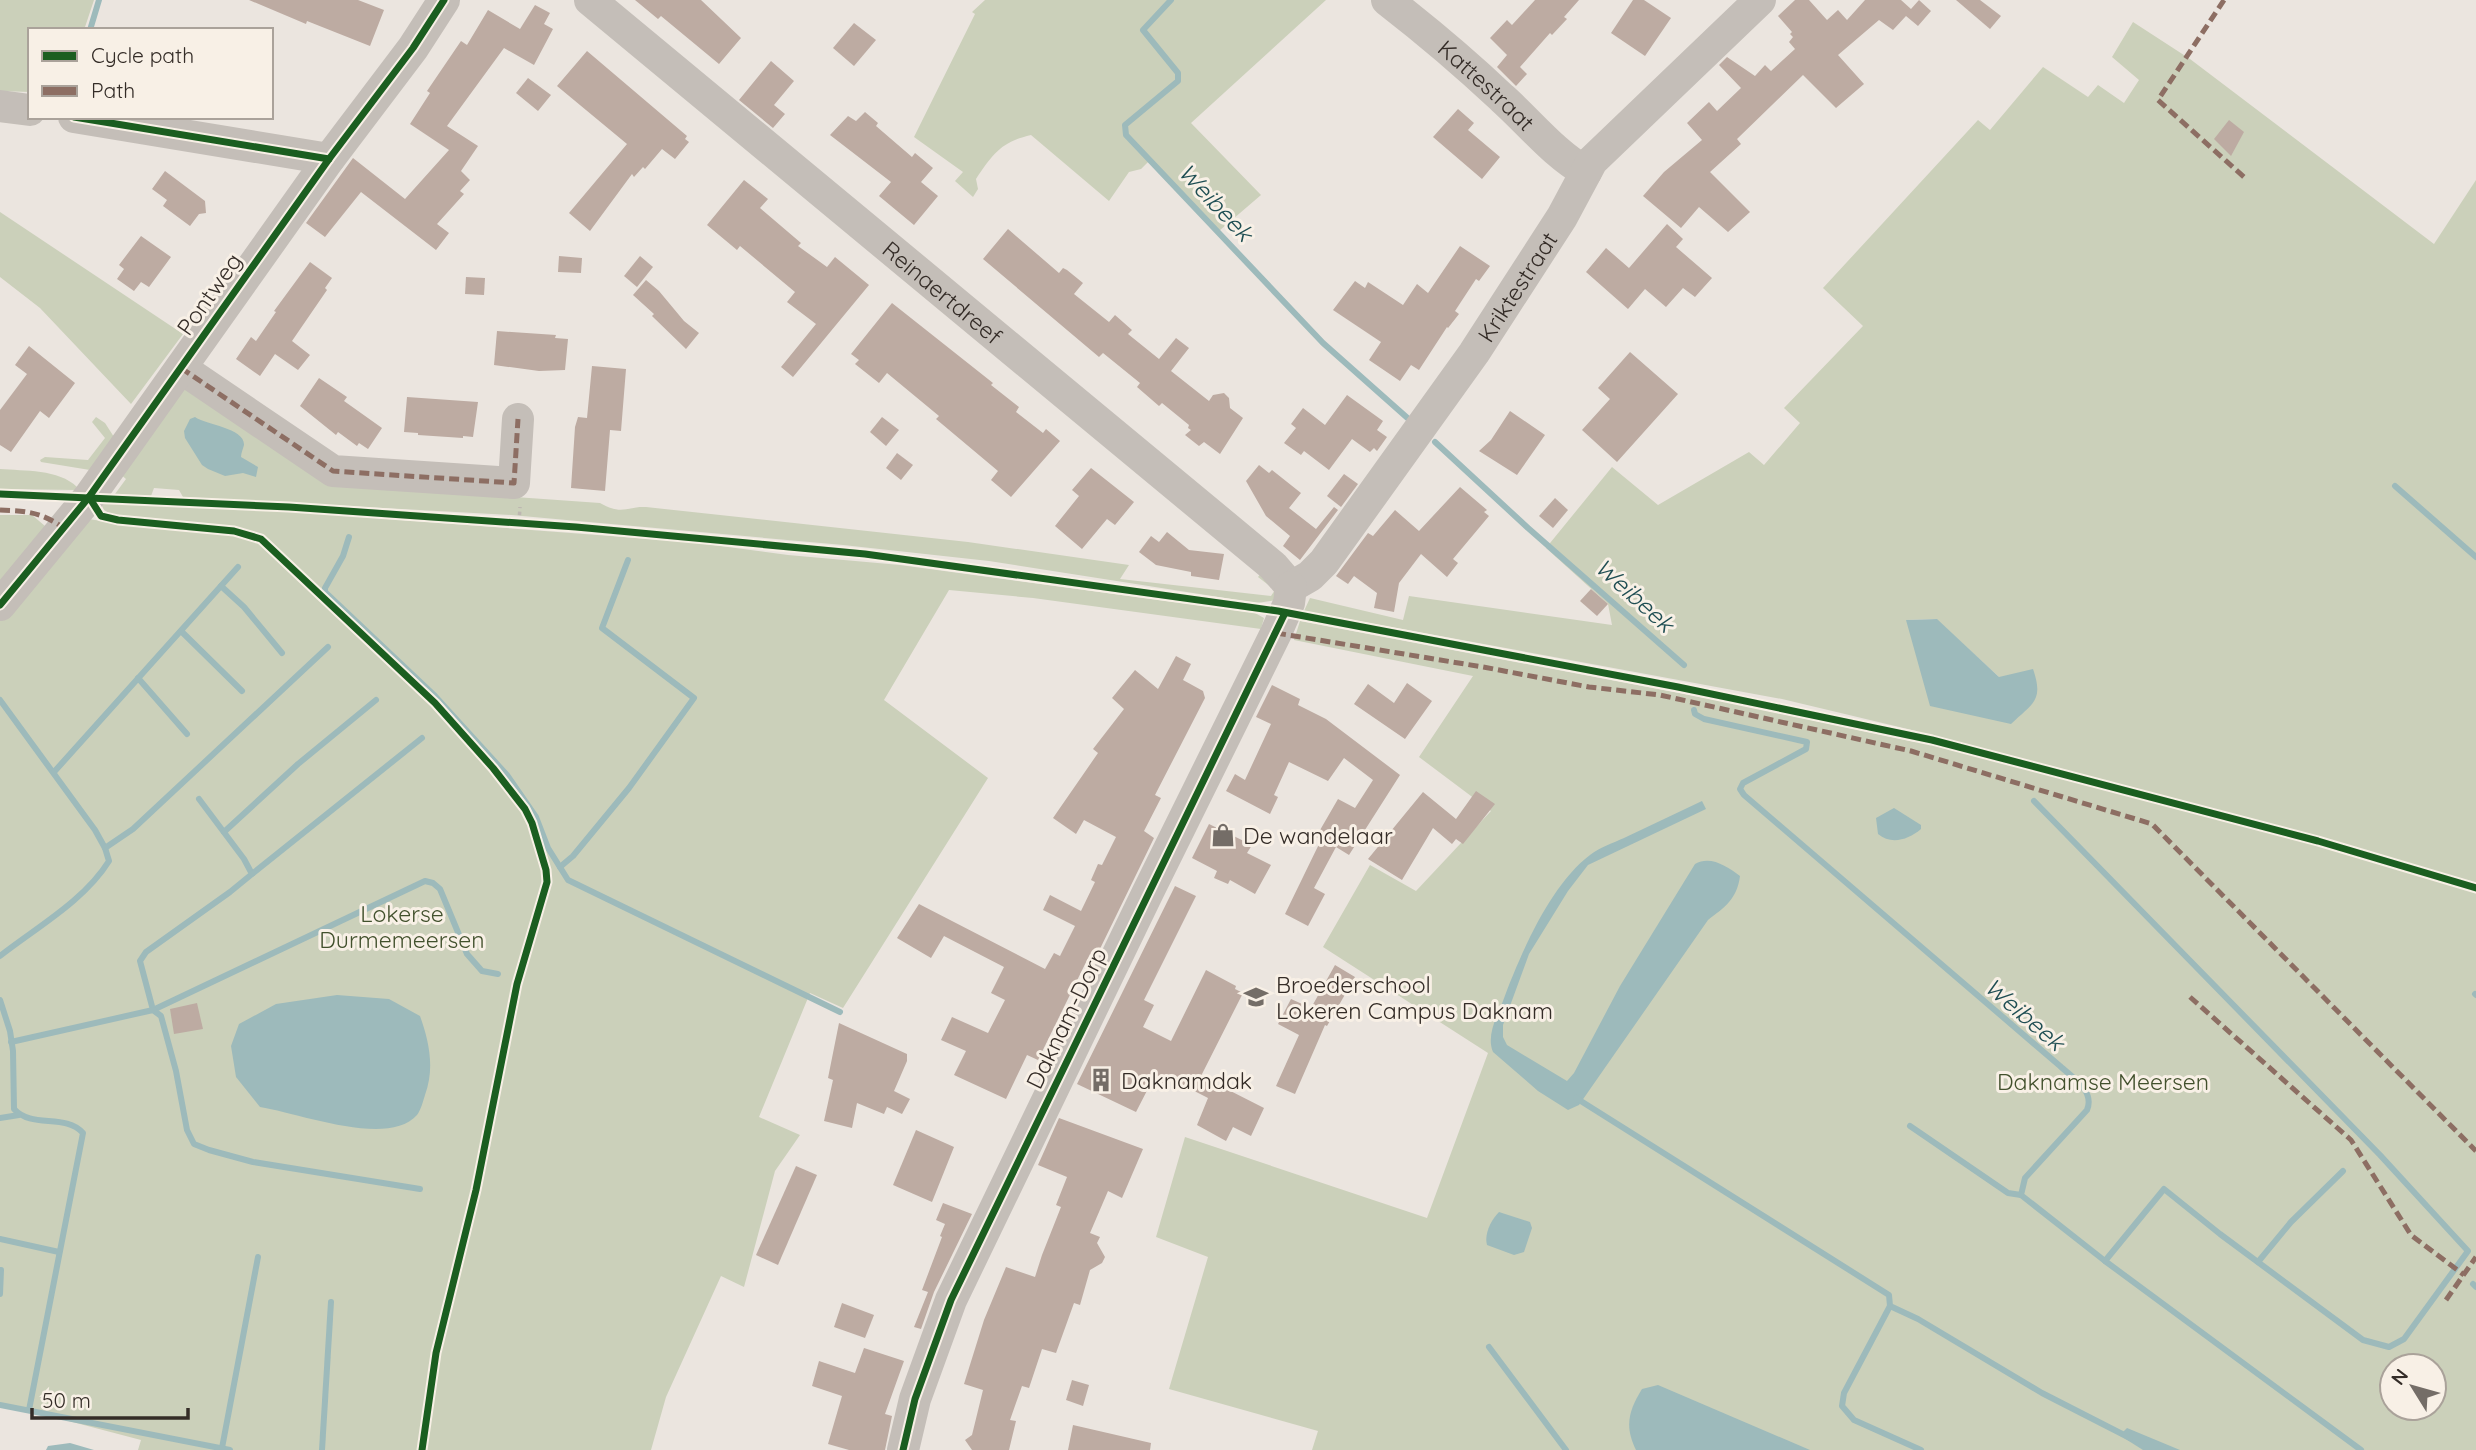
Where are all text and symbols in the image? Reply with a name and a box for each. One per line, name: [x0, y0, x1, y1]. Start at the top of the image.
legend: [28, 28, 273, 119]
street label: Kattestraat: [1432, 33, 1541, 137]
text: Cycle path: [91, 42, 194, 68]
text: Path: [91, 77, 135, 103]
water label: Weibeek: [1172, 157, 1261, 249]
street label: Kriktestraat: [1471, 226, 1563, 347]
street label: Reinaertdreef: [877, 234, 1008, 350]
street label: Pontweg: [170, 247, 248, 341]
water label: Weibeek: [1589, 552, 1682, 640]
shop icon: De wandelaar: [1209, 821, 1237, 849]
place label: De wandelaar: [1243, 821, 1393, 850]
park label: Lokerse Durmemeersen: [319, 899, 485, 954]
street label: Daknam-Dorp: [1019, 943, 1113, 1093]
place label: Broederschool Lokeren Campus Daknam: [1276, 970, 1553, 1025]
water label: Weibeek: [1979, 971, 2073, 1058]
school or university icon: Broederschool Lokeren Campus Daknam: [1242, 983, 1270, 1011]
building icon: Daknamdak: [1087, 1066, 1115, 1094]
place label: Daknamdak: [1121, 1066, 1252, 1095]
park label: Daknamse Meersen: [1997, 1067, 2209, 1096]
north arrow: [2378, 1352, 2448, 1422]
text: N: [2386, 1364, 2413, 1390]
scale bar: [32, 1376, 187, 1420]
text: 50 m: [42, 1387, 91, 1413]

